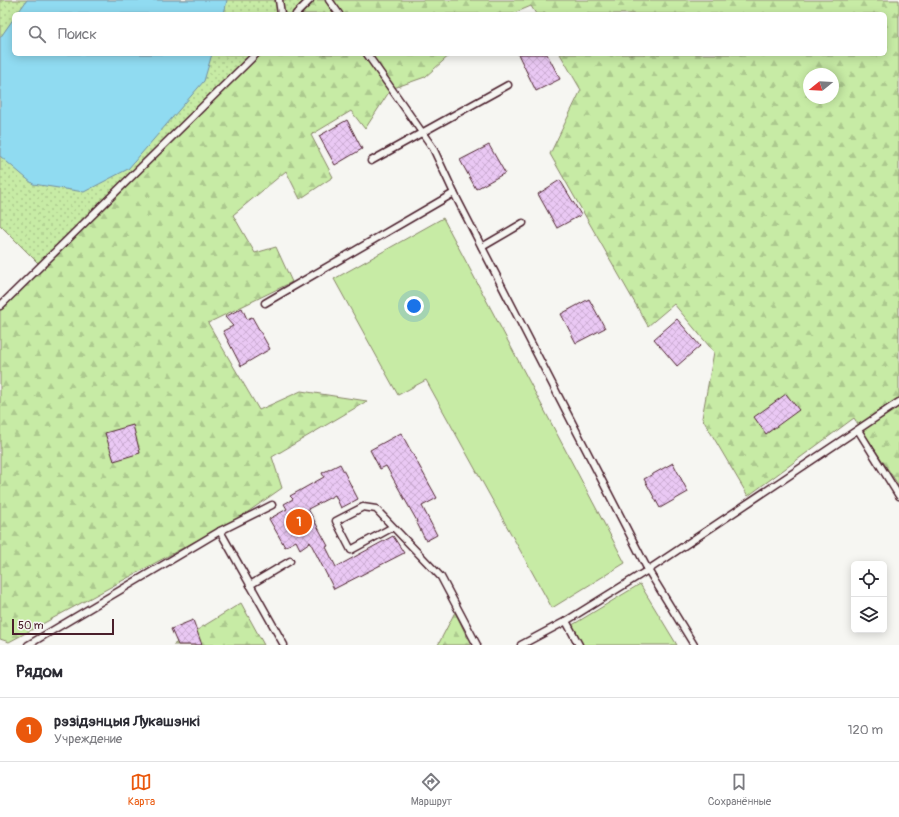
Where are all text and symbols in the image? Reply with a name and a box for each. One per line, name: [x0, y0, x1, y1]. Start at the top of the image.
search box: [12, 12, 887, 56]
icon: search: [26, 23, 48, 45]
text: Поиск: [58, 25, 97, 44]
north arrow: [803, 68, 839, 104]
your location: [404, 296, 424, 316]
pin: 1: [286, 507, 312, 537]
map controls: [851, 561, 887, 633]
button: locate: [851, 561, 887, 597]
button: layers: [851, 597, 887, 633]
scale bar: [12, 617, 114, 636]
text: 50 m: [18, 619, 44, 632]
text: Рядом: [16, 661, 63, 682]
text: рэзідэнцыя Лукашэнкі: [54, 712, 200, 731]
text: 1: [26, 722, 32, 738]
text: 120 m: [847, 722, 883, 738]
text: Учреждение: [54, 731, 122, 747]
tab: Карта: [128, 771, 155, 808]
tab: Маршрут: [411, 771, 452, 808]
tab: Сохранённые: [708, 771, 771, 808]

